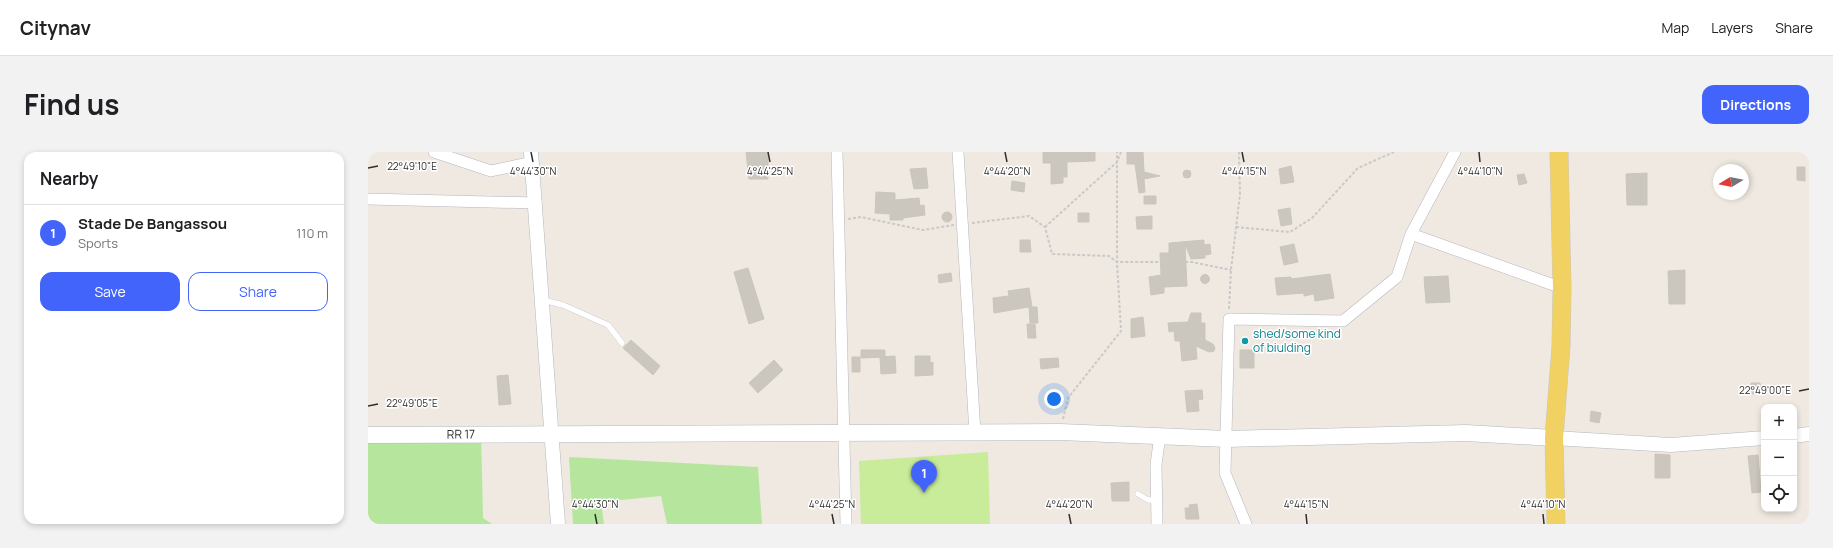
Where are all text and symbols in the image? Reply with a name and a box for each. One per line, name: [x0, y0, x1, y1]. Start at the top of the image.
text: Citynav: [20, 15, 91, 41]
text: Map: [1661, 18, 1689, 37]
text: Layers: [1711, 18, 1753, 37]
text: Share: [1775, 18, 1813, 37]
text: Find us: [24, 85, 119, 123]
button: Directions: [1702, 85, 1809, 124]
text: 22°49'10"E: [387, 159, 437, 173]
text: 4°44'30"N: [510, 164, 556, 178]
text: 4°44'25"N: [747, 164, 793, 178]
text: 4°44'20"N: [984, 164, 1030, 178]
text: 4°44'15"N: [1222, 164, 1266, 178]
text: 4°44'10"N: [1458, 164, 1503, 178]
north arrow: [1713, 164, 1749, 200]
text: Nearby: [40, 167, 98, 190]
text: Stade De Bangassou: [78, 213, 227, 234]
text: 1: [50, 224, 56, 242]
text: 110 m: [296, 224, 328, 242]
text: Sports: [78, 234, 118, 252]
button: Save: [40, 272, 180, 311]
button: Share: [188, 272, 328, 311]
place label: shed/some kind of biulding: [1253, 325, 1341, 356]
marker: shed/some kind of biulding: [1240, 336, 1250, 346]
text: 22°49'00"E: [1739, 383, 1791, 397]
your location: [1044, 389, 1064, 409]
text: 22°49'05"E: [386, 396, 438, 410]
map controls: [1761, 404, 1797, 512]
button: +: [1761, 404, 1797, 440]
street label: RR 17: [447, 426, 475, 443]
button: −: [1761, 440, 1797, 476]
pin: 1: [911, 460, 937, 493]
button: locate: [1761, 476, 1797, 512]
text: 4°44'30"N: [572, 497, 618, 511]
text: 4°44'25"N: [809, 497, 855, 511]
text: 4°44'20"N: [1046, 497, 1092, 511]
text: 4°44'15"N: [1284, 497, 1328, 511]
text: 4°44'10"N: [1521, 497, 1566, 511]

